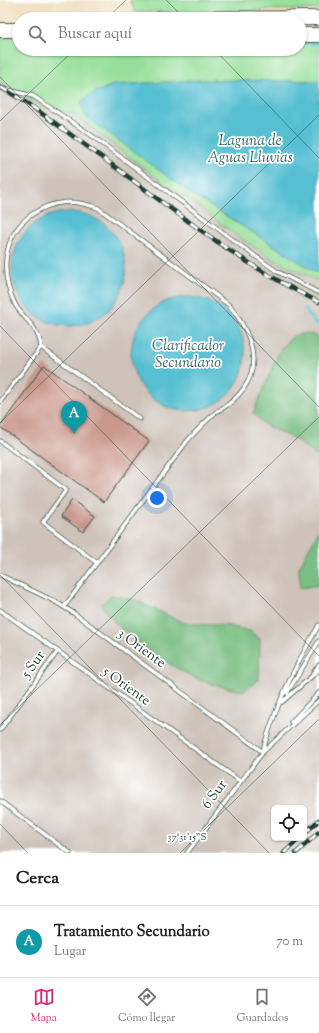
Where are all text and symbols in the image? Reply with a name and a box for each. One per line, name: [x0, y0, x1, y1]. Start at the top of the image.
search box: [12, 12, 307, 56]
icon: search: [26, 23, 48, 45]
text: Buscar aquí: [58, 24, 132, 45]
water label: Laguna de Aguas Lluvias: [207, 131, 293, 169]
water label: Clarificador Secundario: [152, 336, 225, 374]
pin: A: [61, 401, 87, 434]
your location: [147, 488, 167, 508]
street label: 3 Oriente: [113, 625, 169, 673]
street label: 5 Sur: [17, 647, 51, 684]
street label: 5 Oriente: [97, 662, 154, 711]
street label: 6 Sur: [198, 776, 233, 814]
map controls: [271, 805, 307, 841]
button: locate: [271, 805, 307, 841]
text: 37°31'15"S: [168, 830, 206, 845]
text: Cerca: [16, 867, 59, 891]
text: Tratamiento Secundario: [54, 922, 210, 943]
text: A: [24, 933, 34, 951]
text: 70 m: [276, 933, 303, 951]
text: Lugar: [54, 943, 86, 961]
tab: Mapa: [31, 986, 57, 1026]
tab: Cómo llegar: [118, 986, 175, 1026]
tab: Guardados: [236, 986, 288, 1026]

